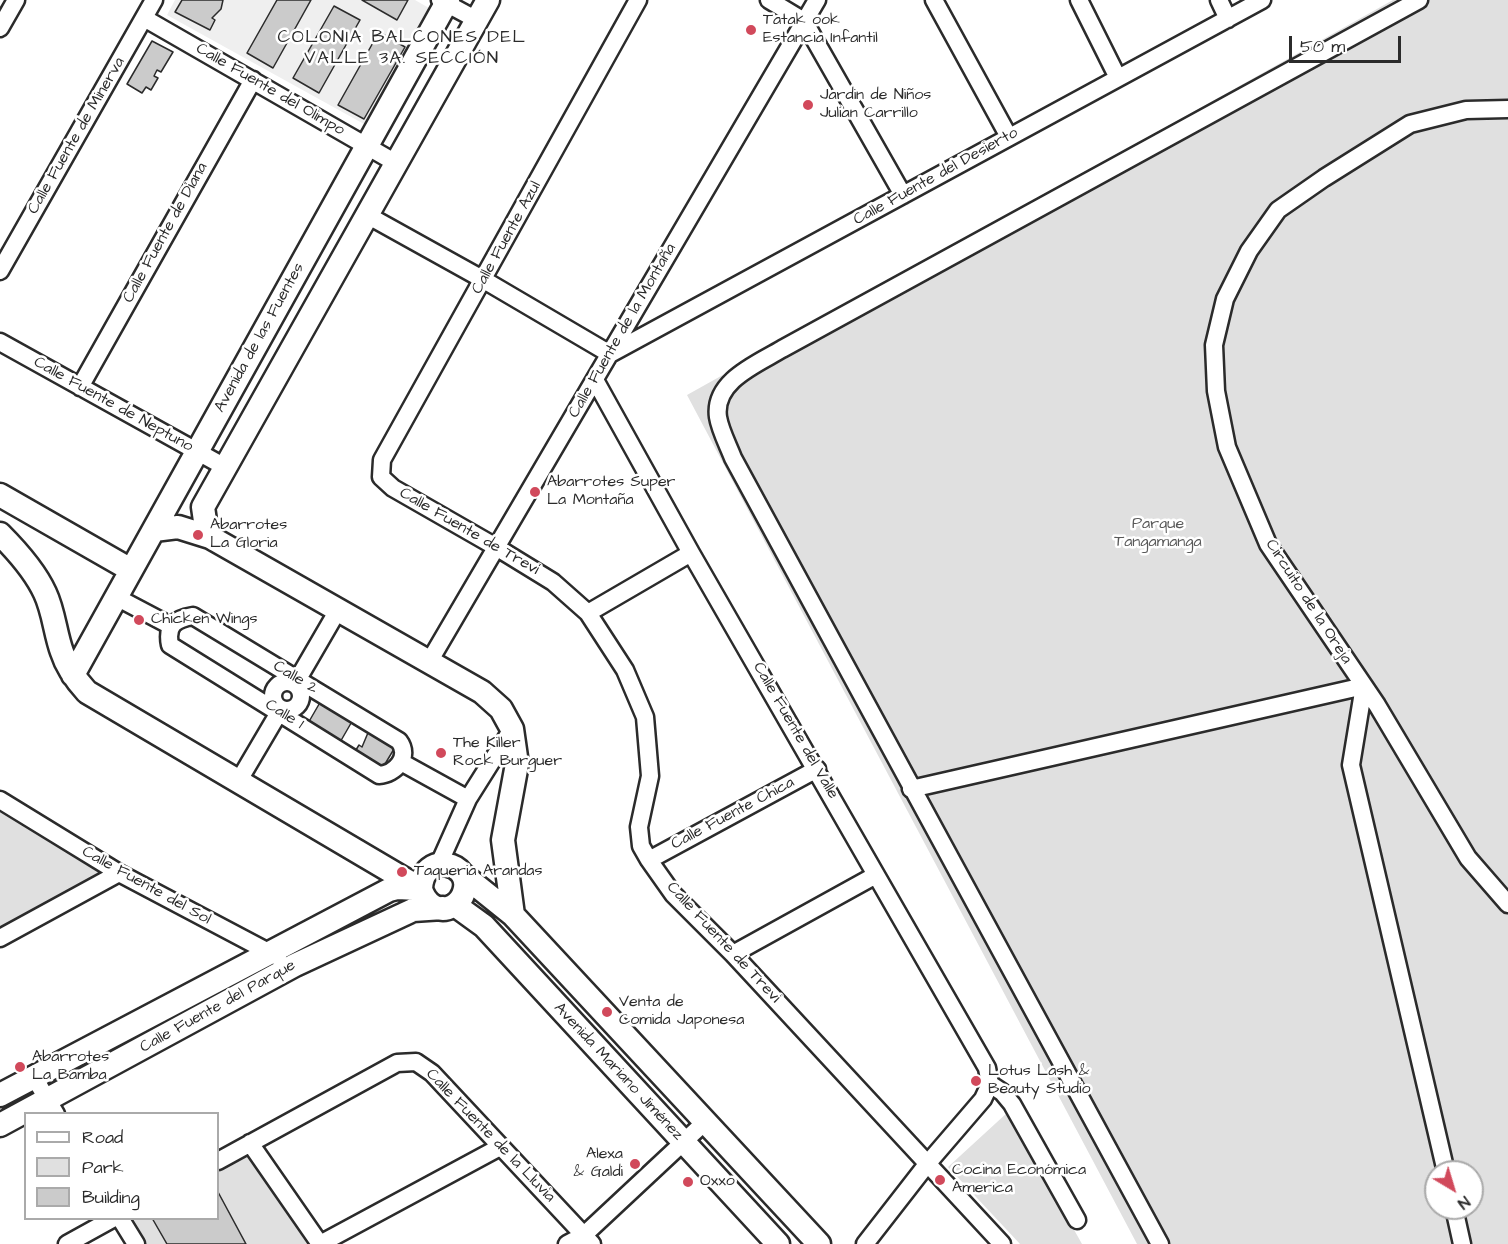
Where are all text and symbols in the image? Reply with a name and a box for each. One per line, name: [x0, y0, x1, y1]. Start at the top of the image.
place label: Tatak ook Estancia Infantil: [763, 11, 878, 49]
marker: Tatak ook Estancia Infantil: [744, 23, 758, 37]
scale bar: [1292, 24, 1404, 62]
district label: COLONIA BALCONES DEL VALLE 3A. SECCIÓN: [277, 27, 527, 70]
text: 50 m: [1300, 34, 1345, 59]
street label: Calle Fuente del Olimpo: [192, 39, 348, 141]
street label: Calle Fuente de Minerva: [24, 54, 130, 218]
place label: Jardin de Niños Julian Carrillo: [820, 86, 931, 124]
marker: Jardin de Niños Julian Carrillo: [801, 98, 815, 112]
street label: Calle Fuente del Desierto: [850, 124, 1022, 230]
street label: Calle Fuente de Diana: [119, 160, 213, 306]
street label: Calle Fuente Azul: [468, 178, 546, 298]
street label: Calle Fuente de la Montaña: [565, 240, 681, 422]
street label: Avenida de las Fuentes: [211, 260, 309, 416]
street label: Calle Fuente de Neptuno: [30, 353, 196, 457]
place label: Abarrotes Super La Montaña: [547, 473, 675, 511]
street label: Calle Fuente de Trevi: [396, 484, 542, 580]
marker: Abarrotes Super La Montaña: [528, 485, 542, 499]
park label: Parque Tangamanga: [1114, 515, 1202, 553]
place label: Abarrotes La Gloria: [210, 516, 287, 554]
marker: Abarrotes La Gloria: [191, 528, 205, 542]
street label: Circuito de la Oreja: [1261, 536, 1355, 668]
place label: Chicken Wings: [151, 610, 257, 630]
marker: Chicken Wings: [132, 613, 146, 627]
street label: Calle 2: [269, 657, 321, 699]
street label: Calle Fuente del Valle: [748, 659, 842, 803]
street label: Calle 1: [261, 696, 307, 734]
place label: The Killer Rock Burguer: [453, 734, 562, 772]
marker: The Killer Rock Burguer: [434, 746, 448, 760]
street label: Calle Fuente Chica: [668, 773, 798, 855]
street label: Calle Fuente del Sol: [78, 843, 214, 929]
place label: Taqueria Arandas: [414, 862, 542, 882]
marker: Taqueria Arandas: [395, 865, 409, 879]
street label: Calle Fuente de Trevi: [662, 879, 784, 1007]
street label: Calle Fuente del Parque: [137, 956, 299, 1058]
place label: Venta de Comida Japonesa: [619, 993, 744, 1031]
street label: Avenida Mariano Jiménez: [549, 999, 687, 1145]
marker: Venta de Comida Japonesa: [600, 1005, 614, 1019]
place label: Abarrotes La Bamba: [32, 1048, 109, 1086]
marker: Abarrotes La Bamba: [13, 1060, 27, 1074]
place label: Lotus Lash & Beauty Studio: [988, 1062, 1090, 1100]
street label: Calle Fuente de la Lluvia: [421, 1065, 559, 1207]
marker: Lotus Lash & Beauty Studio: [969, 1074, 983, 1088]
legend: [24, 1112, 219, 1220]
text: Road: [82, 1125, 123, 1150]
place label: Alexa & Galdi: [574, 1145, 623, 1183]
text: Park: [82, 1155, 124, 1180]
marker: Alexa & Galdi: [628, 1157, 642, 1171]
north arrow: [1424, 1160, 1484, 1220]
place label: Cocina Económica America: [952, 1161, 1086, 1199]
place label: Oxxo: [700, 1172, 735, 1192]
marker: Cocina Económica America: [933, 1173, 947, 1187]
marker: Oxxo: [681, 1175, 695, 1189]
text: Building: [82, 1185, 140, 1210]
text: N: [1453, 1191, 1475, 1214]

